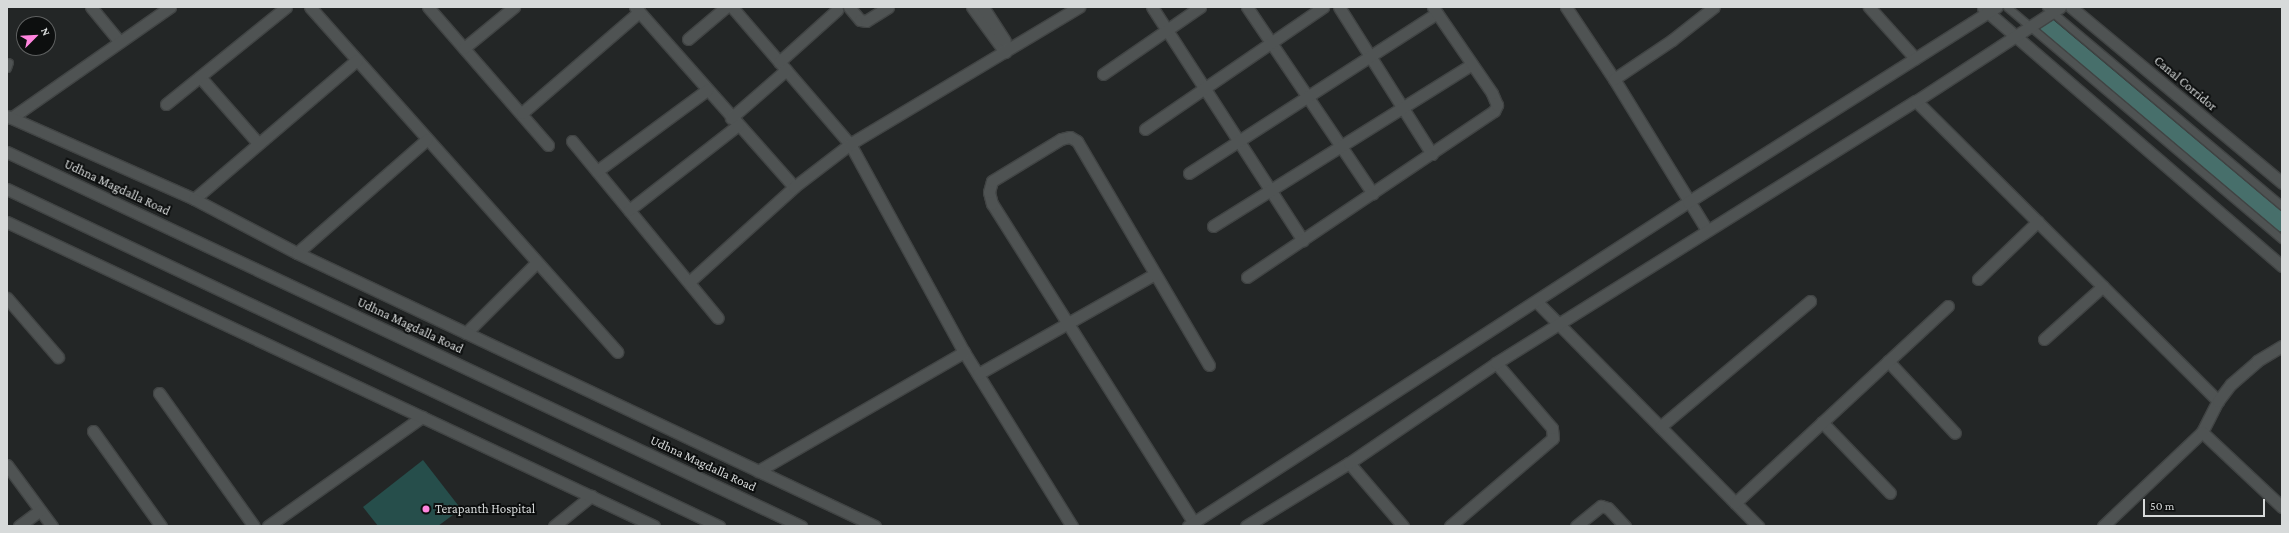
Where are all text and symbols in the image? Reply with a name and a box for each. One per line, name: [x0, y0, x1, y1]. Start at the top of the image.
north arrow: [16, 16, 56, 56]
text: N: [39, 26, 53, 37]
street label: Canal Corridor: [2150, 53, 2220, 115]
street label: Udhna Magdalla Road: [62, 157, 172, 219]
street label: Udhna Magdalla Road: [355, 295, 465, 357]
street label: Udhna Magdalla Road: [648, 433, 758, 495]
scale bar: [2145, 491, 2267, 517]
text: 50 m: [2150, 499, 2174, 513]
place label: Terapanth Hospital: [435, 501, 535, 517]
marker: Terapanth Hospital: [420, 503, 432, 515]

